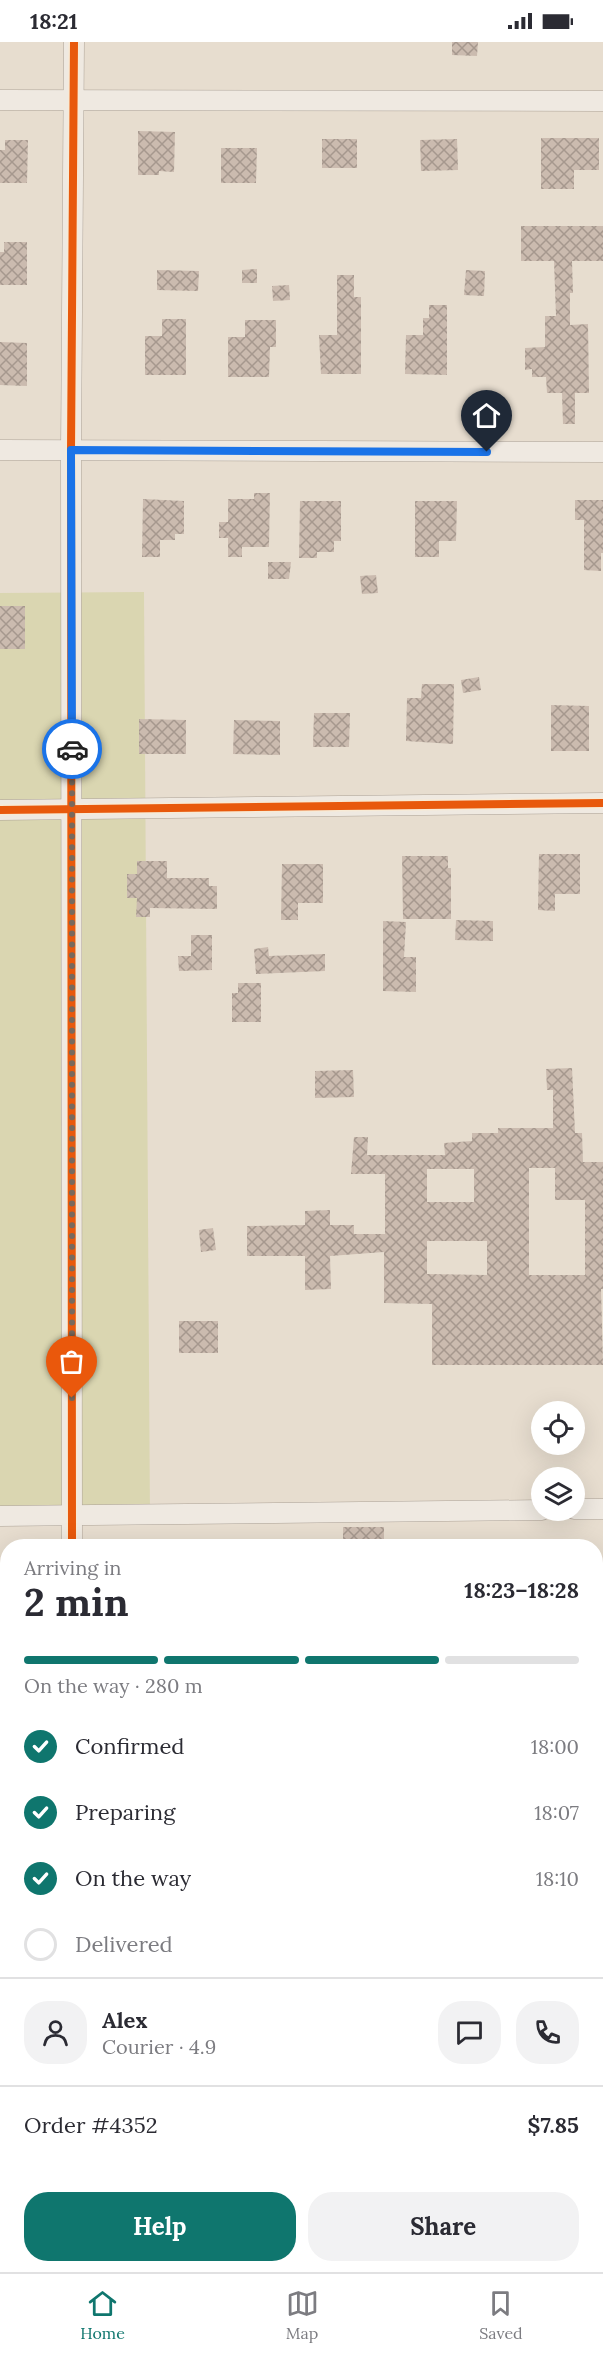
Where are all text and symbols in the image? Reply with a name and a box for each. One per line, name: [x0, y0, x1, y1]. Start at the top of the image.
text: 18:21: [30, 7, 78, 35]
pin: [461, 390, 512, 452]
icon: home: [470, 399, 503, 432]
courier: [42, 719, 102, 779]
icon: car: [56, 733, 89, 766]
pin: [46, 1336, 97, 1398]
icon: bag: [55, 1345, 88, 1378]
map controls: [531, 1401, 585, 1521]
button: locate: [531, 1401, 585, 1455]
button: layers: [531, 1467, 585, 1521]
text: Arriving in: [24, 1555, 121, 1580]
text: 18:23–18:28: [464, 1576, 579, 1604]
text: 2 min: [24, 1577, 129, 1627]
text: On the way · 280 m: [24, 1673, 203, 1698]
icon: check: [24, 1730, 57, 1763]
text: Confirmed: [75, 1732, 184, 1760]
text: 18:00: [531, 1734, 579, 1759]
icon: check: [24, 1796, 57, 1829]
text: Preparing: [75, 1798, 175, 1826]
text: 18:07: [534, 1800, 579, 1825]
icon: check: [24, 1862, 57, 1895]
text: On the way: [75, 1864, 191, 1892]
text: 18:10: [536, 1866, 579, 1891]
text: Delivered: [75, 1930, 173, 1958]
button: person: [24, 2001, 87, 2064]
button: chat: [438, 2001, 501, 2064]
button: phone: [516, 2001, 579, 2064]
text: Alex: [102, 2006, 147, 2034]
text: Courier · 4.9: [102, 2034, 216, 2059]
text: Order #4352: [24, 2111, 157, 2139]
text: $7.85: [528, 2111, 579, 2139]
button: Help: [24, 2192, 296, 2261]
button: Share: [308, 2192, 579, 2261]
tab: Home: [80, 2287, 125, 2343]
tab: Map: [286, 2287, 319, 2343]
tab: Saved: [479, 2287, 523, 2343]

